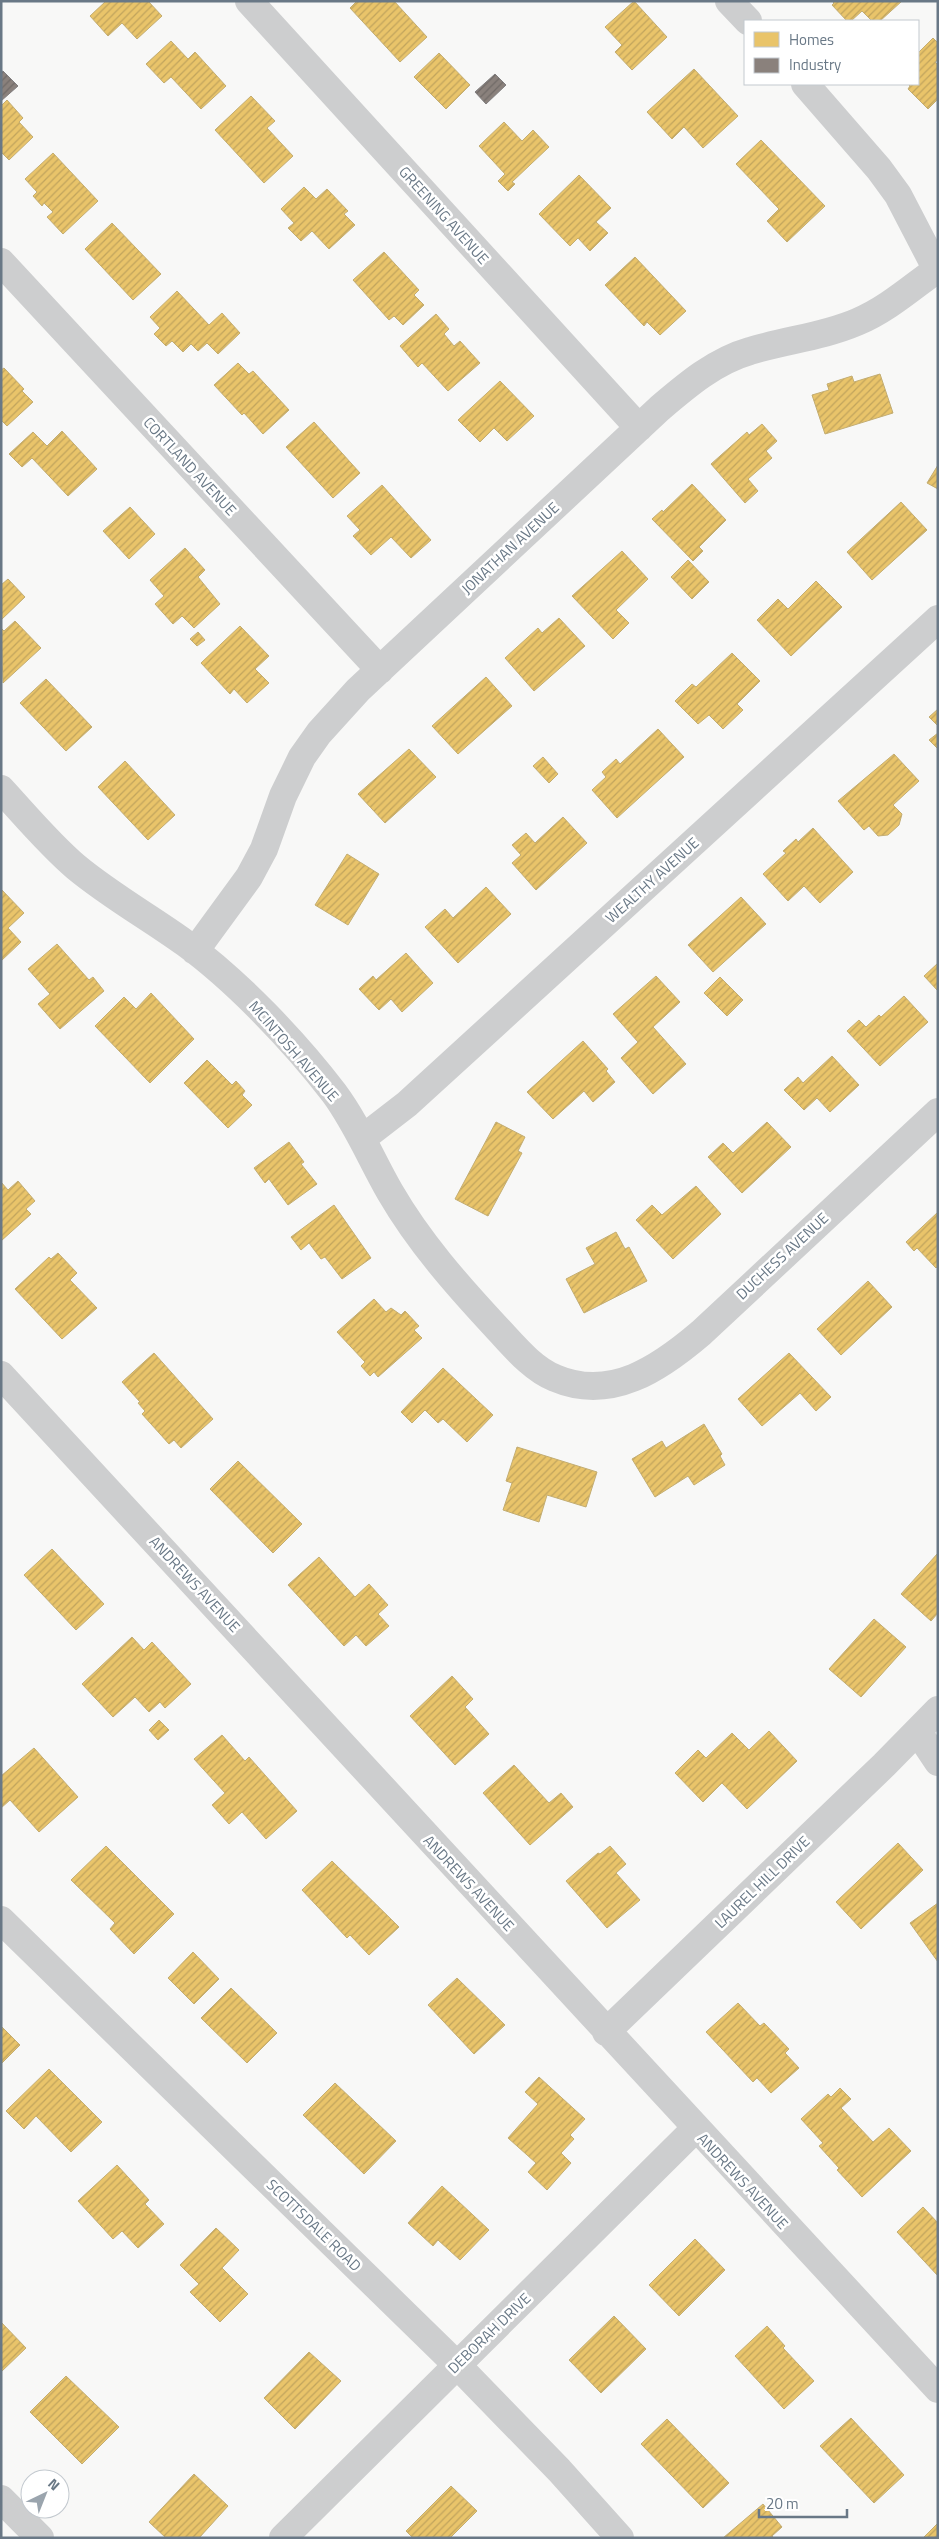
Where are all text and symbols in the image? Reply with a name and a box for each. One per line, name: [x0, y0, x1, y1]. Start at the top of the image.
legend: [744, 20, 919, 85]
text: Homes: [789, 28, 834, 51]
text: Industry: [789, 53, 841, 76]
street label: GREENING AVENUE: [394, 161, 494, 269]
street label: CORTLAND AVENUE: [138, 411, 242, 521]
street label: JONATHAN AVENUE: [456, 496, 564, 600]
street label: WEALTHY AVENUE: [600, 832, 704, 928]
street label: MCINTOSH AVENUE: [244, 995, 344, 1107]
street label: DUCHESS AVENUE: [731, 1207, 833, 1305]
street label: ANDREWS AVENUE: [144, 1531, 246, 1637]
street label: ANDREWS AVENUE: [418, 1830, 520, 1936]
street label: LAUREL HILL DRIVE: [709, 1830, 815, 1934]
street label: ANDREWS AVENUE: [692, 2128, 794, 2234]
street label: SCOTTSDALE ROAD: [261, 2174, 367, 2276]
street label: DEBORAH DRIVE: [442, 2287, 536, 2379]
north arrow: [20, 2469, 70, 2519]
text: N: [43, 2473, 65, 2495]
scale bar: [759, 2486, 846, 2518]
text: 20 m: [766, 2492, 799, 2515]

